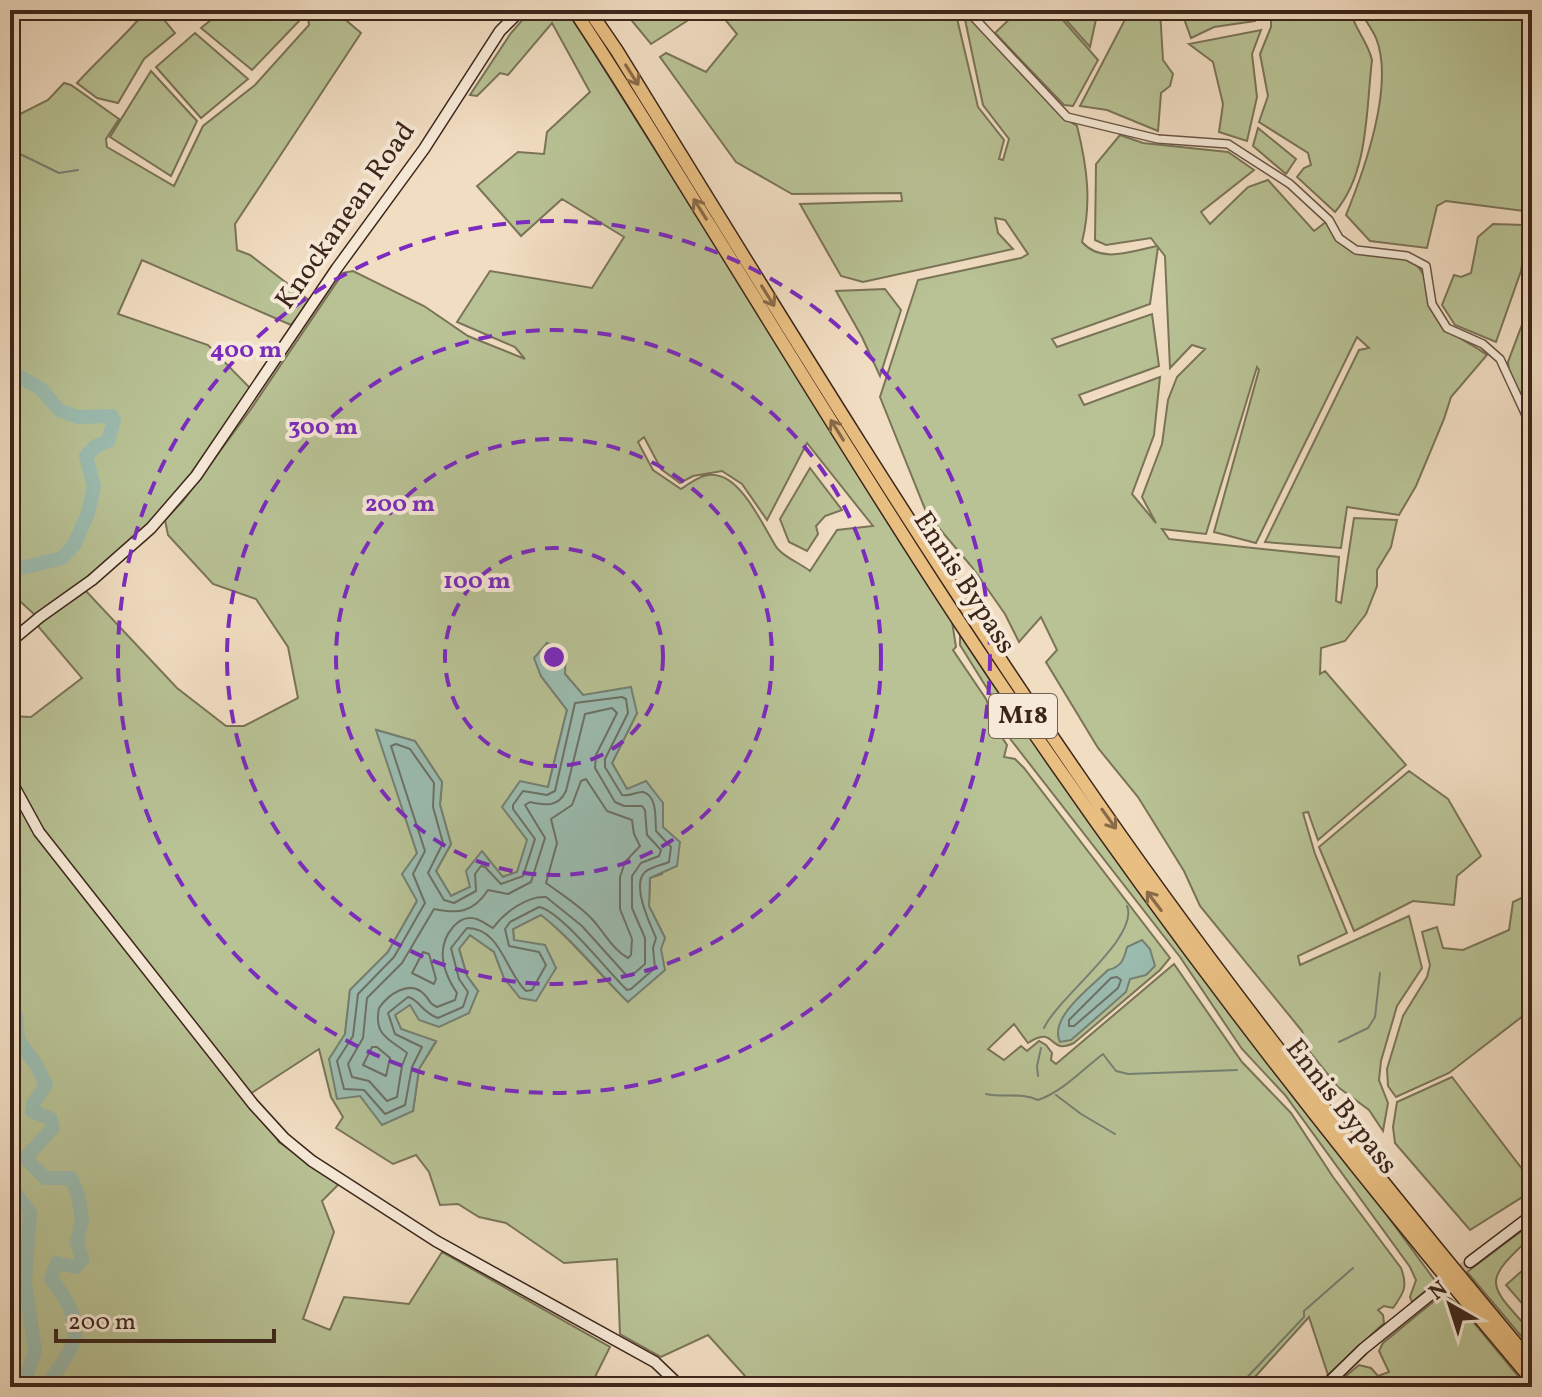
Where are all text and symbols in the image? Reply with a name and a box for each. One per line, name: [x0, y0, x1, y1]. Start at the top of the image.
one-way arrow: [624, 63, 640, 86]
street label: Knockanean Road: [267, 114, 425, 318]
one-way arrow: [691, 199, 708, 221]
one-way arrow: [760, 284, 776, 307]
text: 400 m: [210, 334, 282, 368]
text: 300 m: [288, 411, 358, 445]
one-way arrow: [828, 420, 845, 442]
text: 200 m: [365, 488, 435, 522]
street label: Ennis Bypass: [903, 504, 1025, 662]
text: 100 m: [443, 565, 511, 599]
centre of rings: [540, 643, 568, 671]
road number: M18: [989, 694, 1057, 738]
one-way arrow: [1101, 807, 1118, 829]
one-way arrow: [1146, 891, 1162, 913]
street label: Ennis Bypass: [1276, 1031, 1406, 1183]
north arrow: [1410, 1265, 1490, 1345]
text: N: [1423, 1274, 1455, 1308]
scale bar: [56, 1293, 274, 1343]
text: 200 m: [68, 1306, 136, 1340]

